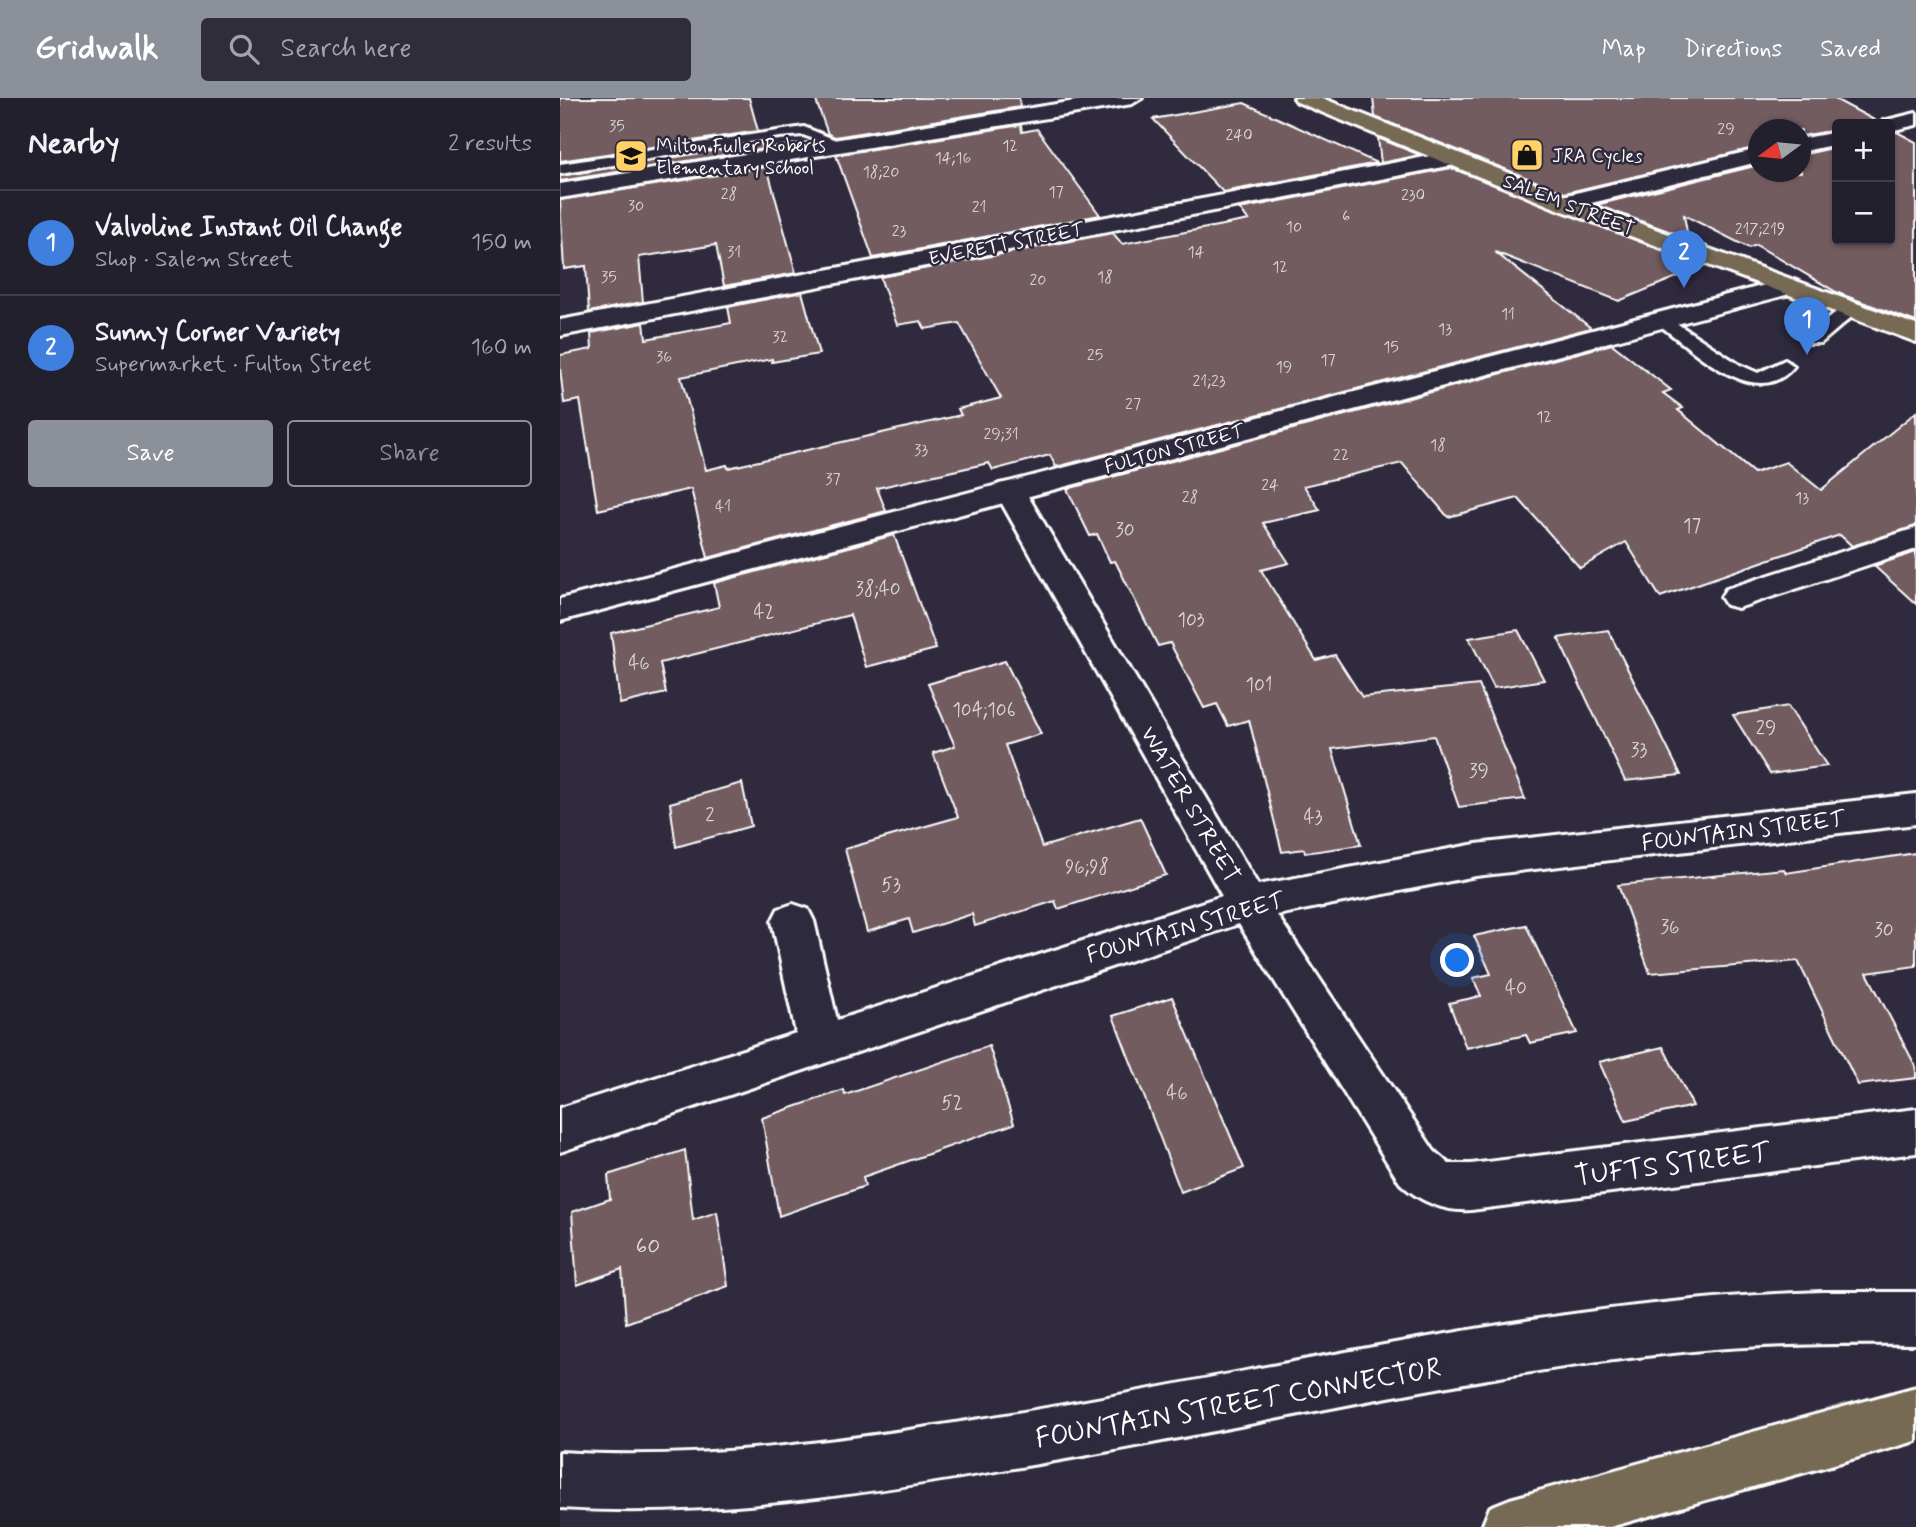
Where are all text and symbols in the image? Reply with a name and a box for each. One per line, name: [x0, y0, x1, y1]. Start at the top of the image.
search box: [201, 18, 691, 81]
text: Gridwalk: [35, 27, 159, 71]
icon: search: [225, 30, 263, 68]
text: Search here: [281, 32, 411, 66]
text: Map: [1602, 34, 1646, 65]
text: Directions: [1684, 34, 1782, 65]
text: Saved: [1820, 34, 1881, 65]
house number: 35: [609, 116, 625, 137]
house number: 29: [1717, 119, 1735, 140]
north arrow: [1748, 119, 1811, 182]
map controls: [1832, 119, 1895, 245]
button: +: [1832, 119, 1895, 182]
text: Nearby: [28, 124, 119, 163]
house number: 240: [1225, 125, 1253, 146]
text: 2 results: [448, 129, 532, 159]
place label: Milton Fuller Roberts Elementary School: [656, 134, 826, 181]
house number: 12: [1002, 136, 1018, 157]
shop icon: JRA Cycles: [1508, 136, 1546, 174]
school or university icon: Milton Fuller Roberts Elementary School: [612, 137, 650, 175]
place label: JRA Cycles: [1552, 144, 1643, 170]
house number: 14;16: [935, 148, 971, 169]
house number: 18;20: [863, 162, 899, 183]
street label: SALEM STREET: [1499, 169, 1638, 242]
house number: 17: [1048, 182, 1064, 203]
button: −: [1832, 182, 1895, 245]
house number: 28: [721, 184, 737, 205]
house number: 230: [1401, 185, 1425, 206]
house number: 30: [628, 196, 644, 217]
house number: 21: [972, 197, 986, 218]
house number: 6: [1342, 206, 1350, 227]
text: Valvoline Instant Oil Change: [95, 211, 402, 245]
street label: EVERETT STREET: [927, 217, 1087, 272]
house number: 10: [1286, 217, 1302, 238]
house number: 217;219: [1735, 219, 1785, 240]
house number: 23: [892, 221, 907, 242]
text: 1: [46, 228, 56, 258]
text: 150 m: [471, 228, 532, 258]
pin: 2: [1661, 230, 1707, 288]
house number: 31: [727, 242, 741, 263]
house number: 14: [1188, 242, 1205, 263]
text: Shop · Salem Street: [95, 245, 293, 275]
house number: 12: [1272, 257, 1288, 278]
house number: 35: [601, 267, 617, 288]
house number: 18: [1097, 267, 1113, 288]
house number: 20: [1030, 270, 1047, 291]
pin: 1: [1784, 297, 1830, 355]
house number: 11: [1501, 304, 1515, 325]
text: Sunny Corner Variety: [95, 316, 340, 350]
house number: 13: [1438, 319, 1452, 340]
house number: 32: [772, 327, 788, 348]
text: 2: [45, 333, 57, 363]
text: 160 m: [471, 333, 532, 363]
house number: 15: [1383, 337, 1399, 358]
house number: 25: [1087, 345, 1103, 366]
house number: 36: [656, 347, 672, 368]
text: Supermarket · Fulton Street: [95, 350, 371, 380]
house number: 17: [1320, 350, 1336, 371]
house number: 19: [1276, 357, 1292, 378]
house number: 21;23: [1192, 371, 1226, 392]
house number: 27: [1125, 394, 1141, 415]
house number: 12: [1536, 407, 1552, 428]
street label: FULTON STREET: [1102, 418, 1248, 480]
button: Save: [28, 420, 273, 487]
button: Share: [287, 420, 532, 487]
house number: 29;31: [983, 424, 1019, 445]
house number: 18: [1430, 435, 1446, 456]
house number: 33: [914, 440, 928, 461]
house number: 22: [1333, 445, 1349, 466]
house number: 37: [825, 469, 841, 490]
house number: 24: [1261, 475, 1279, 496]
house number: 28: [1182, 487, 1198, 508]
house number: 13: [1795, 488, 1809, 509]
house number: 41: [715, 496, 731, 517]
house number: 17: [1683, 514, 1701, 539]
house number: 30: [1115, 518, 1135, 543]
house number: 38;40: [855, 577, 901, 602]
house number: 42: [753, 600, 775, 625]
house number: 103: [1177, 608, 1205, 633]
house number: 46: [628, 651, 650, 676]
house number: 101: [1246, 673, 1272, 698]
house number: 104;106: [952, 698, 1016, 723]
house number: 29: [1756, 716, 1776, 741]
street label: WATER STREET: [1132, 721, 1246, 889]
house number: 33: [1631, 738, 1647, 763]
house number: 39: [1469, 759, 1489, 784]
house number: 2: [705, 803, 715, 828]
street label: FOUNTAIN STREET: [1640, 804, 1848, 859]
house number: 43: [1303, 805, 1323, 830]
house number: 96;98: [1065, 855, 1109, 880]
house number: 53: [881, 873, 901, 898]
street label: FOUNTAIN STREET: [1083, 886, 1289, 972]
house number: 36: [1660, 915, 1680, 940]
house number: 30: [1874, 918, 1894, 943]
your location: [1440, 943, 1474, 977]
house number: 40: [1505, 976, 1527, 1001]
house number: 46: [1166, 1081, 1188, 1106]
house number: 52: [941, 1091, 963, 1116]
street label: TUFTS STREET: [1573, 1135, 1773, 1196]
house number: 60: [636, 1232, 660, 1262]
street label: FOUNTAIN STREET CONNECTOR: [1033, 1351, 1444, 1458]

